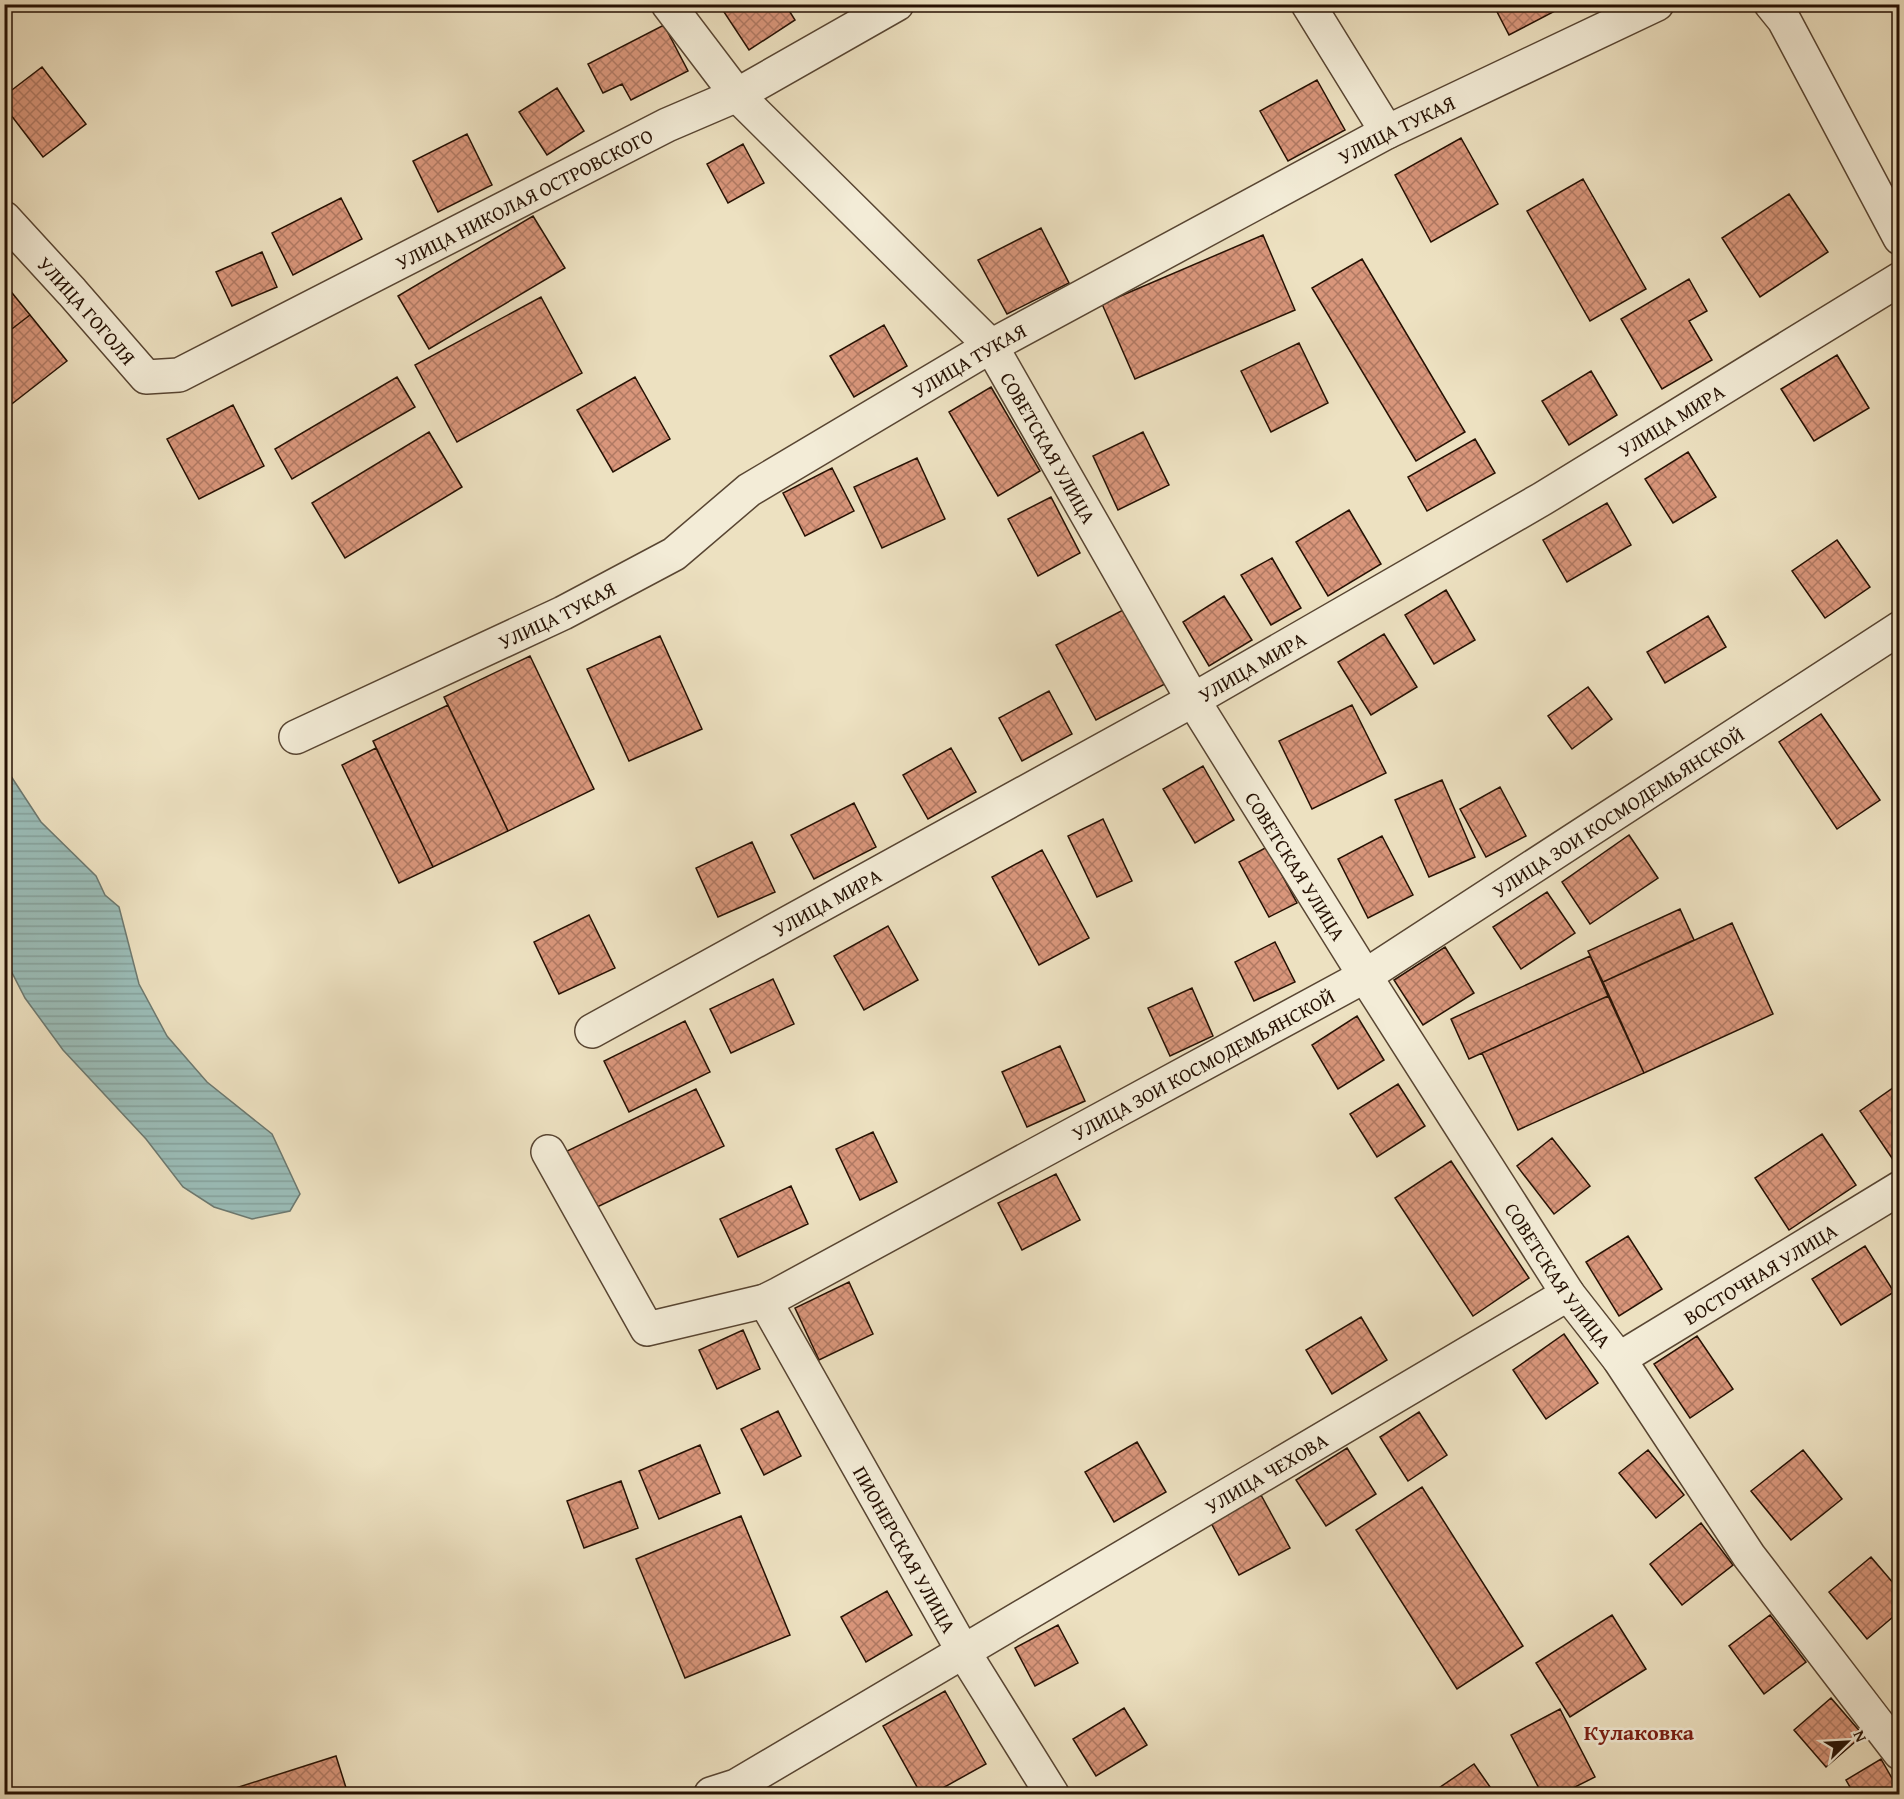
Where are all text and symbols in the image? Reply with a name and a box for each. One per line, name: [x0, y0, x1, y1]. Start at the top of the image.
street label: УЛИЦА ТУКАЯ: [1332, 87, 1460, 170]
street label: УЛИЦА НИКОЛАЯ ОСТРОВСКОГО: [390, 120, 658, 276]
street label: УЛИЦА ГОГОЛЯ: [31, 249, 143, 371]
street label: УЛИЦА ТУКАЯ: [906, 315, 1031, 404]
street label: СОВЕТСКАЯ УЛИЦА: [994, 366, 1104, 529]
street label: УЛИЦА МИРА: [1612, 376, 1729, 464]
street label: УЛИЦА ТУКАЯ: [493, 573, 621, 656]
street label: УЛИЦА МИРА: [1193, 624, 1311, 709]
street label: УЛИЦА ЗОИ КОСМОДЕМЬЯНСКОЙ: [1486, 719, 1749, 904]
street label: СОВЕТСКАЯ УЛИЦА: [1239, 786, 1354, 946]
street label: УЛИЦА МИРА: [767, 860, 886, 943]
street label: УЛИЦА ЗОИ КОСМОДЕМЬЯНСКОЙ: [1066, 981, 1339, 1147]
street label: СОВЕТСКАЯ УЛИЦА: [1498, 1196, 1619, 1353]
street label: ВОСТОЧНАЯ УЛИЦА: [1678, 1215, 1842, 1331]
street label: УЛИЦА ЧЕХОВА: [1199, 1425, 1333, 1520]
street label: ПИОНЕРСКАЯ УЛИЦА: [847, 1460, 964, 1638]
north arrow: [1817, 1712, 1877, 1772]
district label: Кулаковка: [1584, 1716, 1695, 1748]
text: N: [1848, 1726, 1874, 1746]

